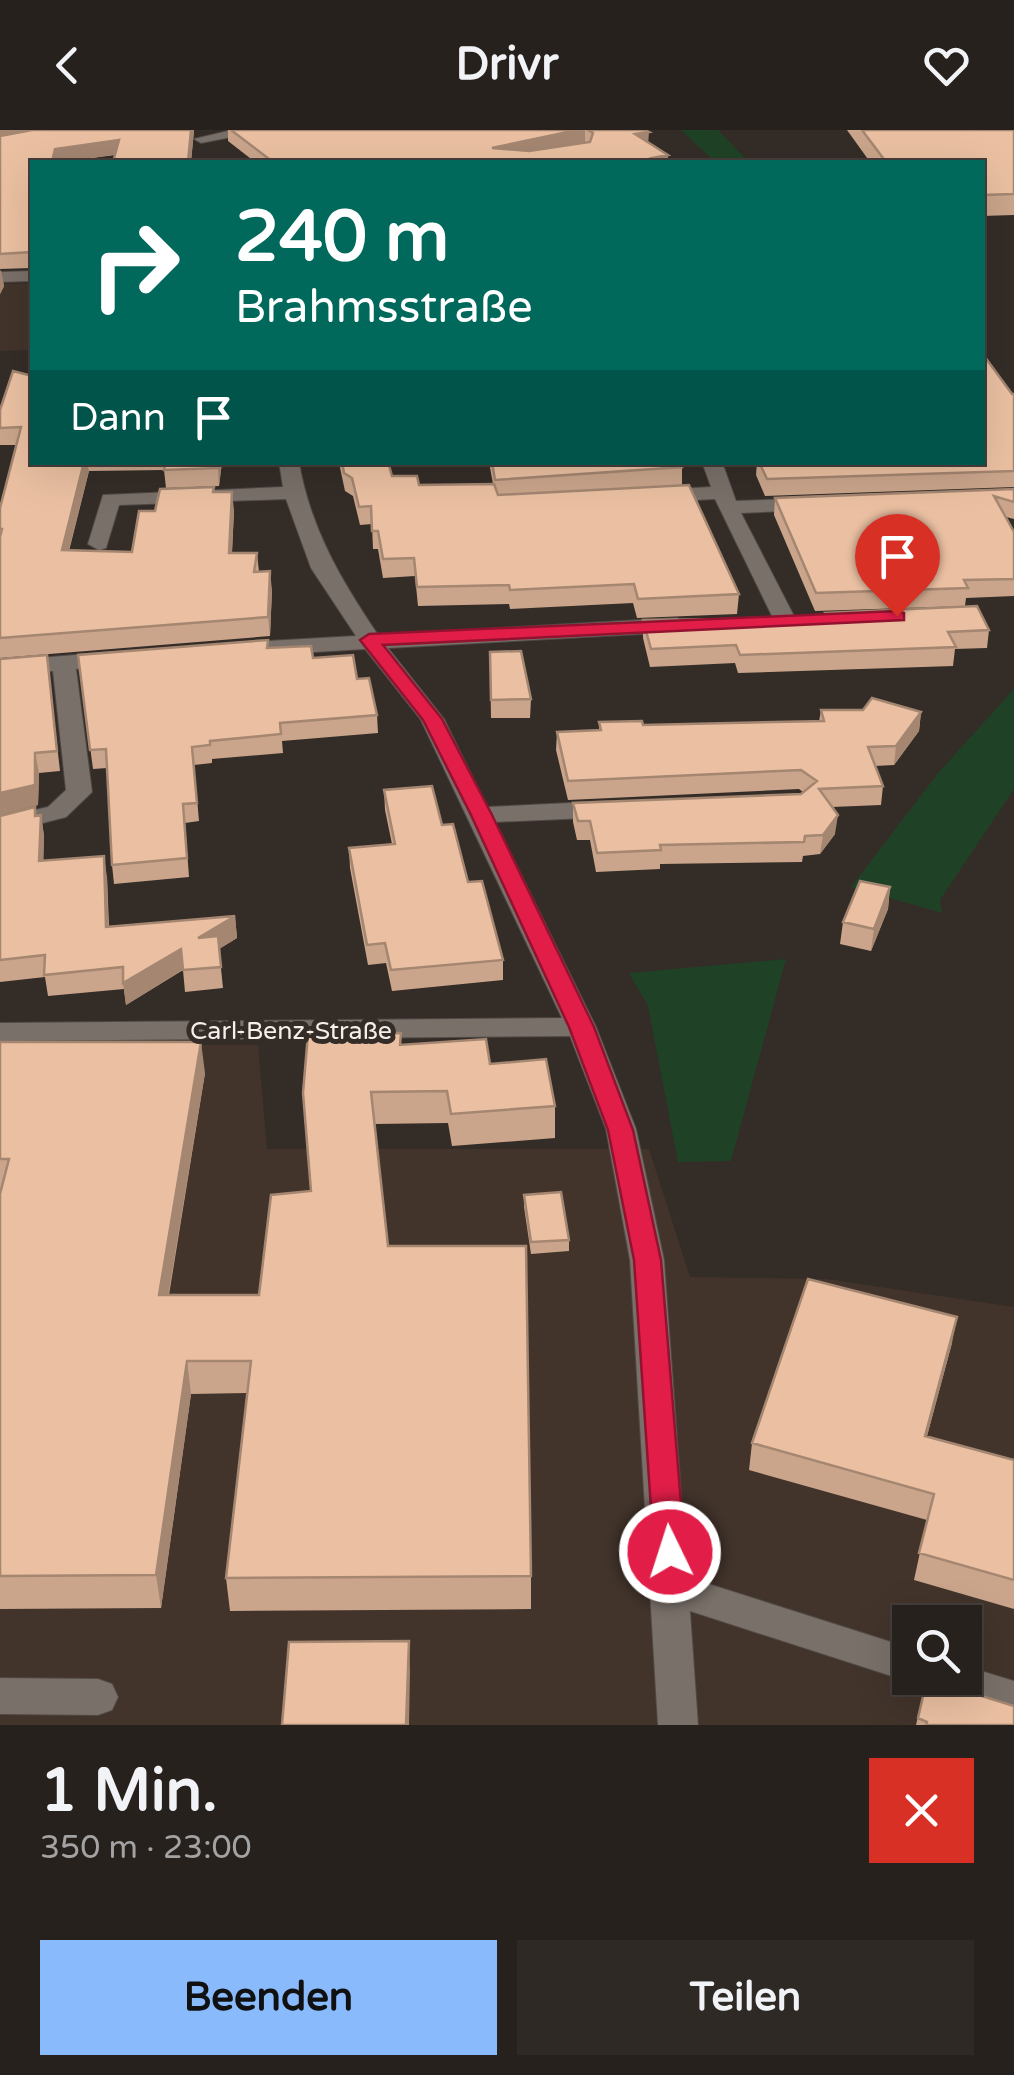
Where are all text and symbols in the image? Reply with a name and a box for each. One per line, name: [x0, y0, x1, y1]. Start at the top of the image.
icon: back: [40, 38, 95, 93]
text: Drivr: [456, 38, 558, 92]
icon: heart: [919, 38, 974, 93]
text: 240 m: [235, 196, 449, 280]
icon: right: [70, 200, 200, 330]
text: Brahmsstraße: [235, 281, 533, 335]
icon: arrive: [186, 390, 241, 445]
text: Dann: [70, 395, 166, 441]
pin: [855, 514, 940, 617]
icon: arrive: [870, 529, 925, 584]
street label: Carl-Benz-Straße: [190, 1016, 392, 1046]
position arrow: [618, 1500, 722, 1604]
map controls: [892, 1605, 982, 1695]
button: search: [892, 1605, 982, 1695]
text: 1 Min.: [40, 1755, 218, 1827]
button: close: [869, 1758, 974, 1863]
text: 350 m · 23:00: [40, 1829, 252, 1867]
button: Beenden: [40, 1940, 497, 2055]
button: Teilen: [517, 1940, 974, 2055]

